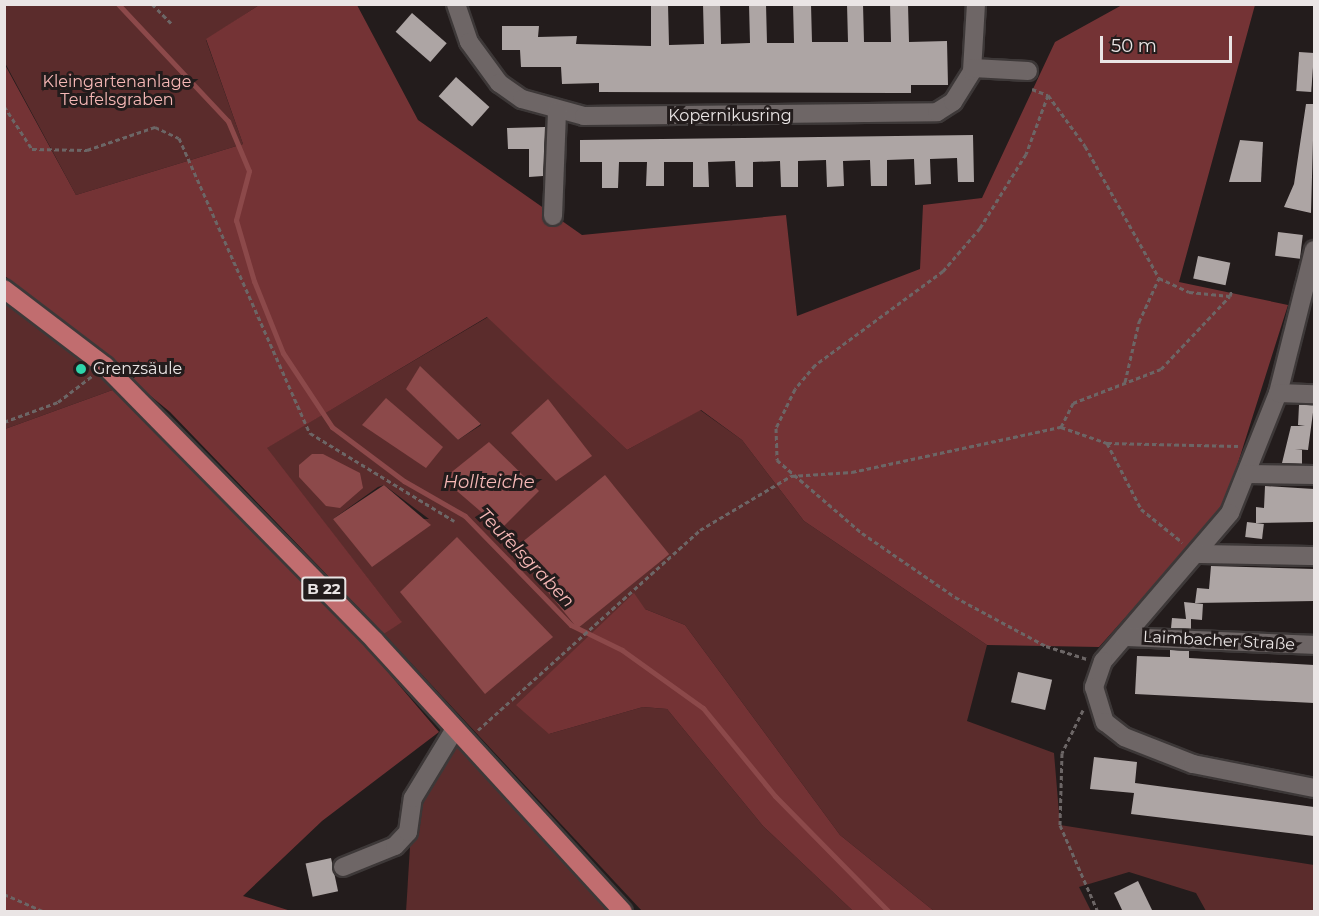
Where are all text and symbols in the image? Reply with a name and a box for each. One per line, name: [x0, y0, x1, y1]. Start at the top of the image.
scale bar: [1103, 24, 1235, 62]
text: 50 m: [1111, 35, 1157, 57]
park label: Kleingartenanlage Teufelsgraben: [43, 72, 191, 110]
street label: Kopernikusring: [668, 106, 792, 126]
place label: Grenzsäule: [93, 359, 182, 379]
marker: Grenzsäule: [74, 362, 88, 376]
water label: Hollteiche: [443, 471, 535, 493]
water label: Teufelsgraben: [473, 504, 579, 612]
road number: B 22: [300, 577, 348, 601]
street label: Laimbacher Straße: [1142, 627, 1296, 655]

